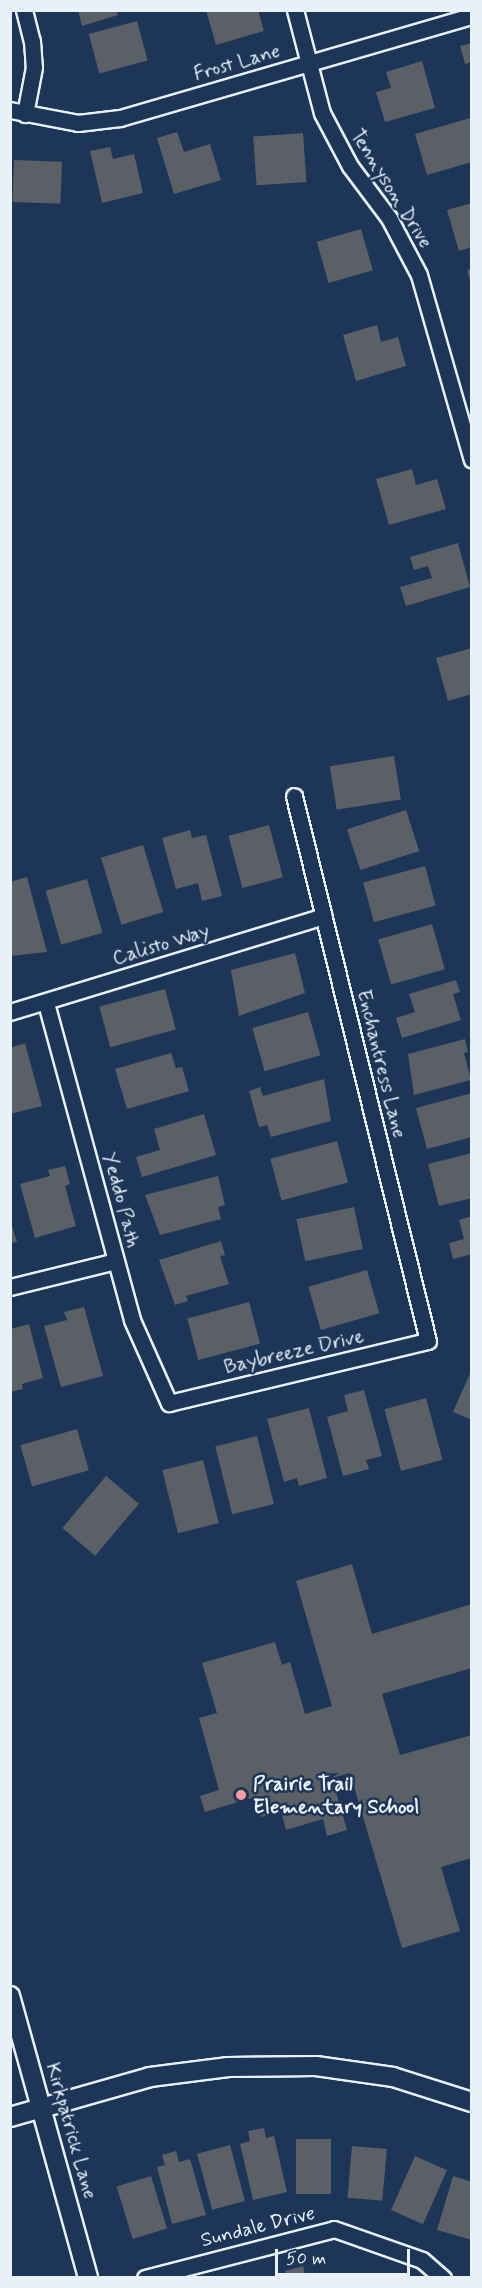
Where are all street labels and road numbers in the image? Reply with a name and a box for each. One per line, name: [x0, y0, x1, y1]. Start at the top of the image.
street label: Frost Lane: [191, 39, 283, 87]
street label: Tennyson Drive: [345, 125, 437, 253]
street label: Calisto Way: [109, 919, 213, 971]
street label: Enchantress Lane: [351, 987, 411, 1141]
street label: Yeddo Path: [97, 1151, 145, 1249]
street label: Baybreeze Drive: [223, 1324, 365, 1380]
street label: Kirkpatrick Lane: [40, 2059, 102, 2203]
street label: Sundale Drive: [199, 2201, 317, 2253]

